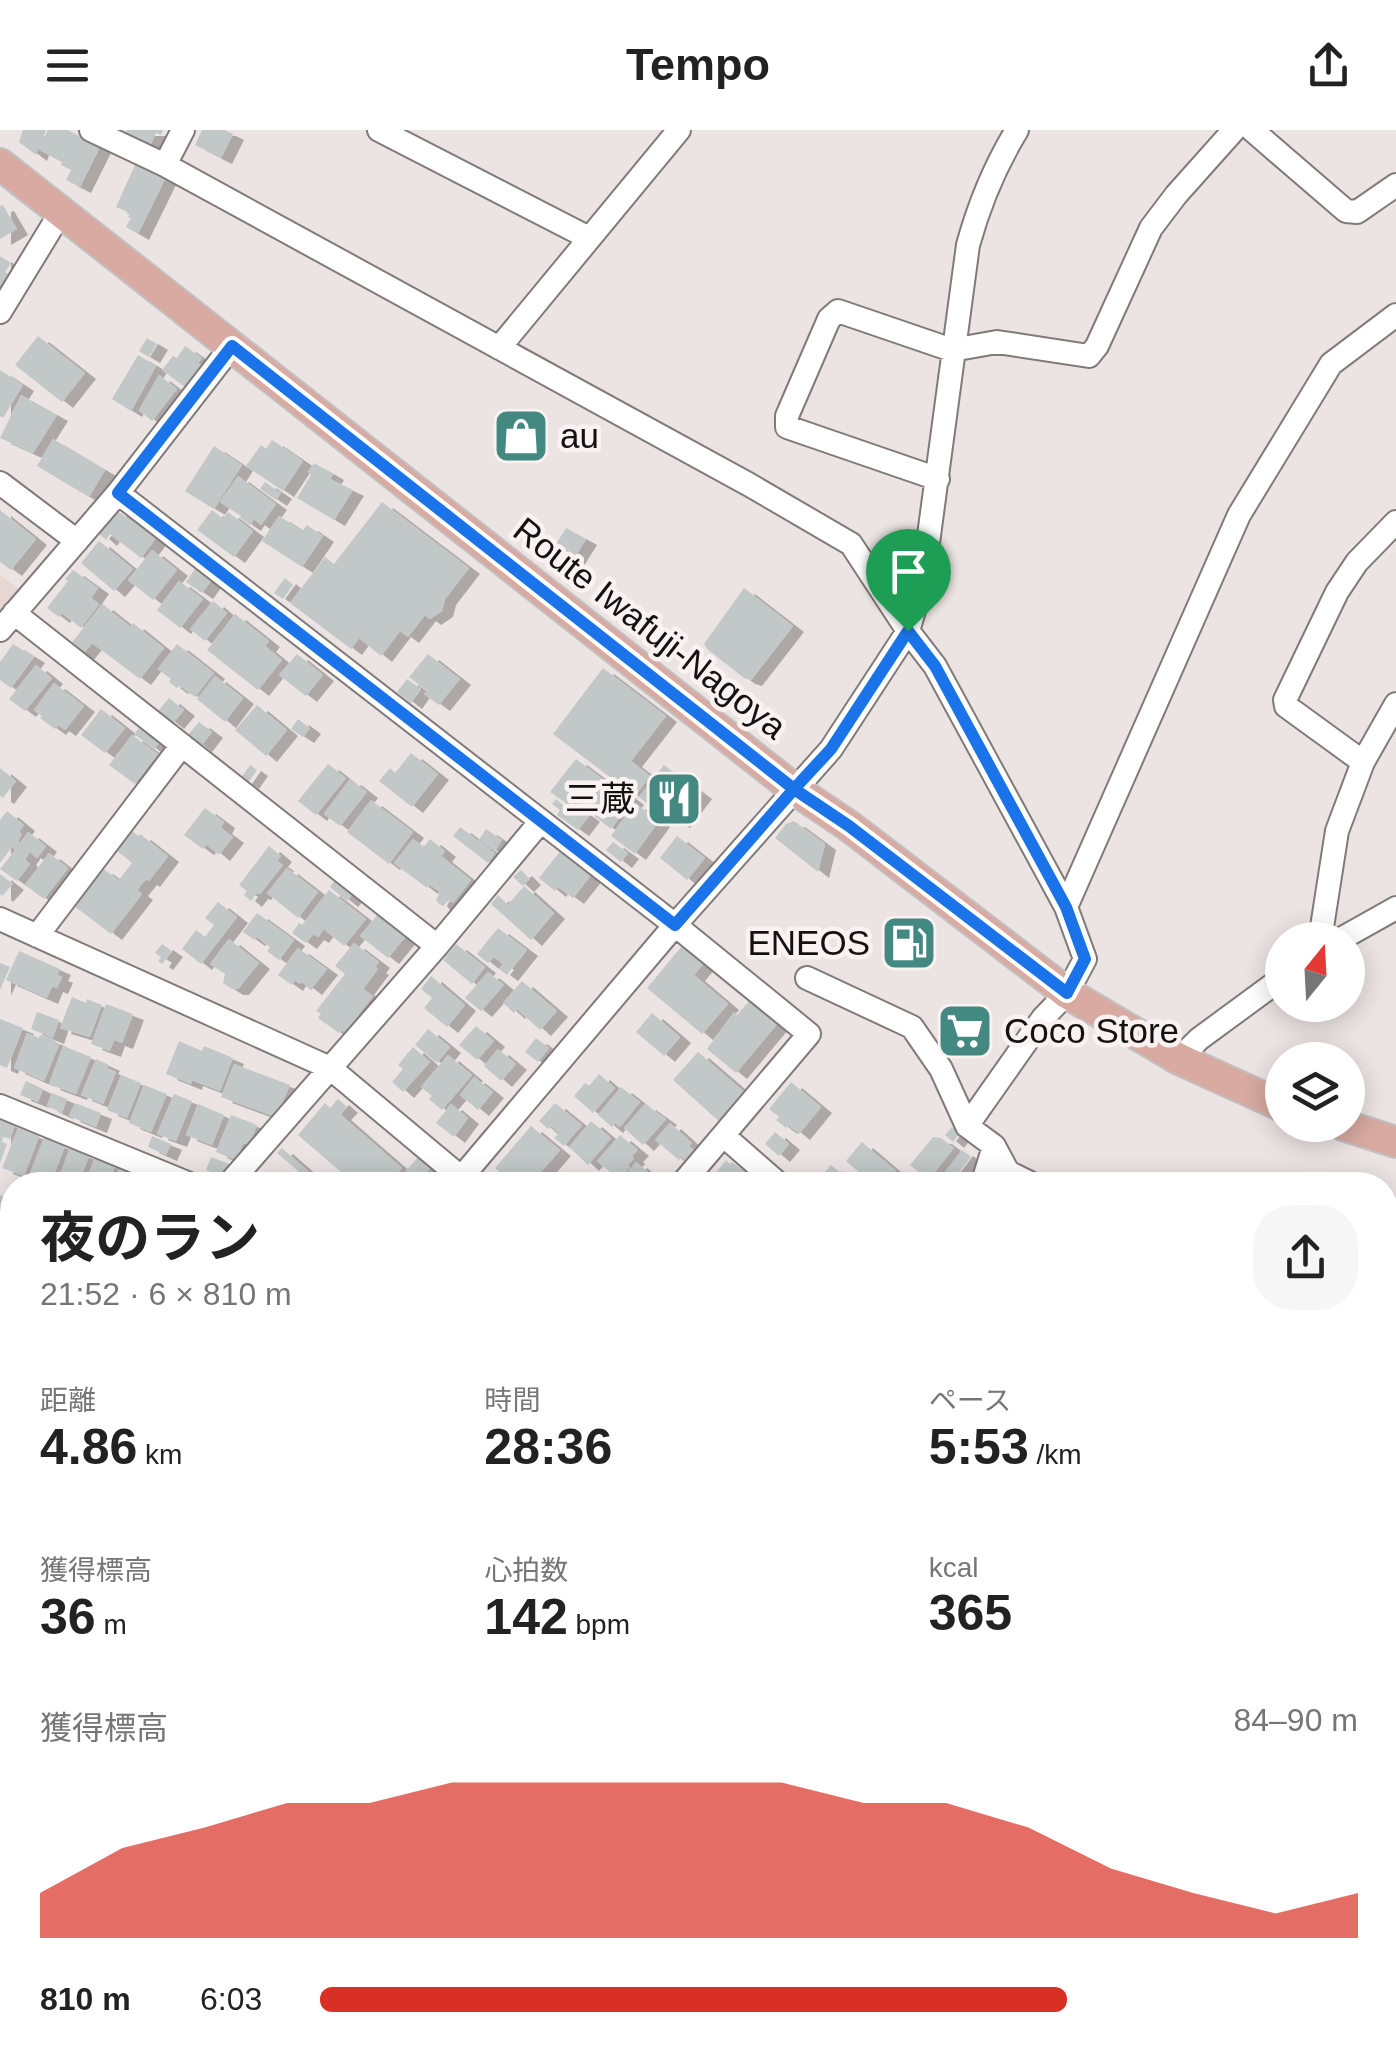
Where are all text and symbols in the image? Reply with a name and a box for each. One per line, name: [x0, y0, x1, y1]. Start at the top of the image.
icon: menu: [40, 38, 95, 93]
icon: share: [1301, 38, 1356, 93]
text: Tempo: [626, 39, 770, 90]
shop icon: au: [491, 406, 551, 466]
place label: au: [560, 416, 599, 455]
street label: Route Iwafuji-Nagoya: [506, 509, 795, 746]
pin: [866, 529, 951, 632]
icon: arrive: [881, 544, 936, 599]
restaurant icon: 三蔵: [644, 769, 704, 829]
place label: 三蔵: [565, 779, 635, 818]
fuel station icon: ENEOS: [879, 913, 939, 973]
north arrow: [1265, 922, 1365, 1022]
map controls: [1265, 922, 1365, 1142]
place label: ENEOS: [747, 923, 870, 962]
supermarket icon: Coco Store: [935, 1001, 995, 1061]
place label: Coco Store: [1004, 1011, 1179, 1050]
button: layers: [1265, 1042, 1365, 1142]
button: share: [1253, 1205, 1358, 1310]
text: 夜のラン: [40, 1207, 260, 1269]
text: 21:52 · 6 × 810 m: [40, 1276, 292, 1312]
text: 距離: [40, 1385, 96, 1416]
text: 時間: [484, 1385, 540, 1416]
text: ペース: [929, 1385, 1011, 1416]
text: 4.86: [40, 1419, 137, 1475]
text: 28:36: [484, 1419, 612, 1475]
text: 5:53: [929, 1419, 1029, 1475]
text: km: [137, 1439, 182, 1470]
text: /km: [1029, 1439, 1082, 1470]
text: kcal: [929, 1552, 978, 1583]
text: 獲得標高: [40, 1555, 152, 1586]
text: 心拍数: [484, 1555, 568, 1586]
text: 365: [929, 1585, 1012, 1641]
text: 36: [40, 1589, 96, 1645]
text: 142: [484, 1589, 568, 1645]
text: m: [96, 1609, 127, 1640]
text: bpm: [568, 1609, 630, 1640]
text: 84–90 m: [1233, 1702, 1358, 1738]
text: 獲得標高: [40, 1710, 168, 1746]
text: 810 m: [40, 1981, 131, 2017]
text: 6:03: [200, 1981, 262, 2017]

